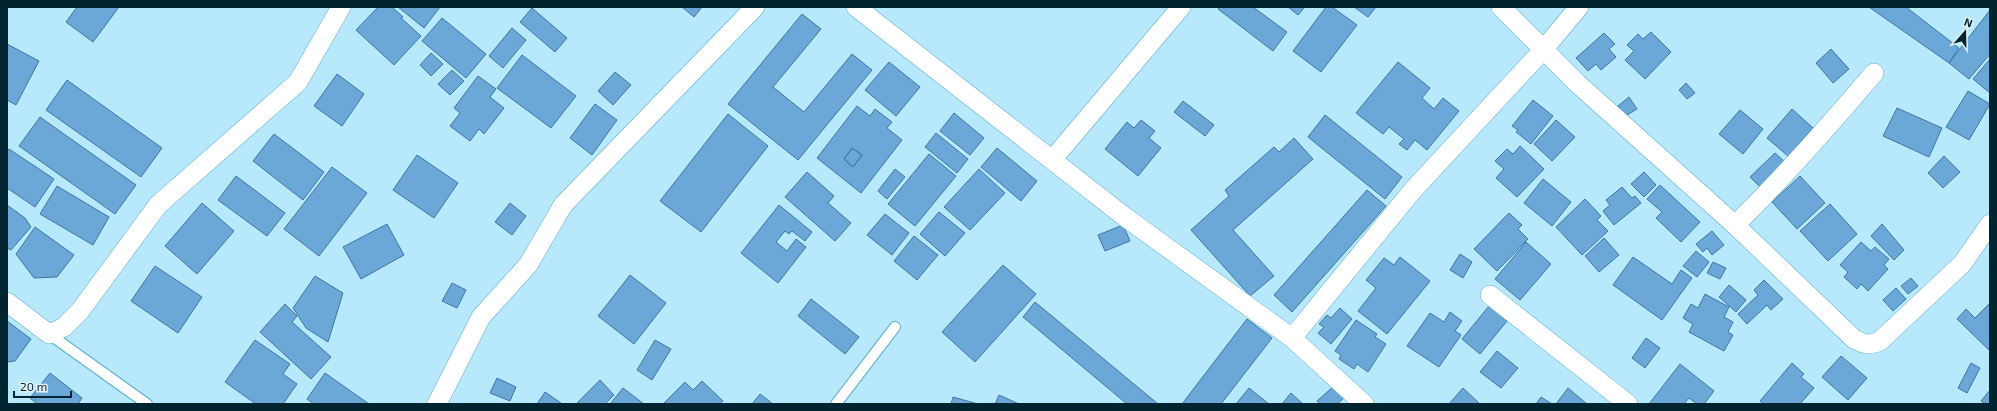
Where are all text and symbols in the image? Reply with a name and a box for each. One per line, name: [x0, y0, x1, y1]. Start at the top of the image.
north arrow: [1945, 12, 1985, 52]
text: N: [1963, 15, 1975, 30]
scale bar: [14, 373, 71, 399]
text: 20 m: [20, 379, 47, 393]

